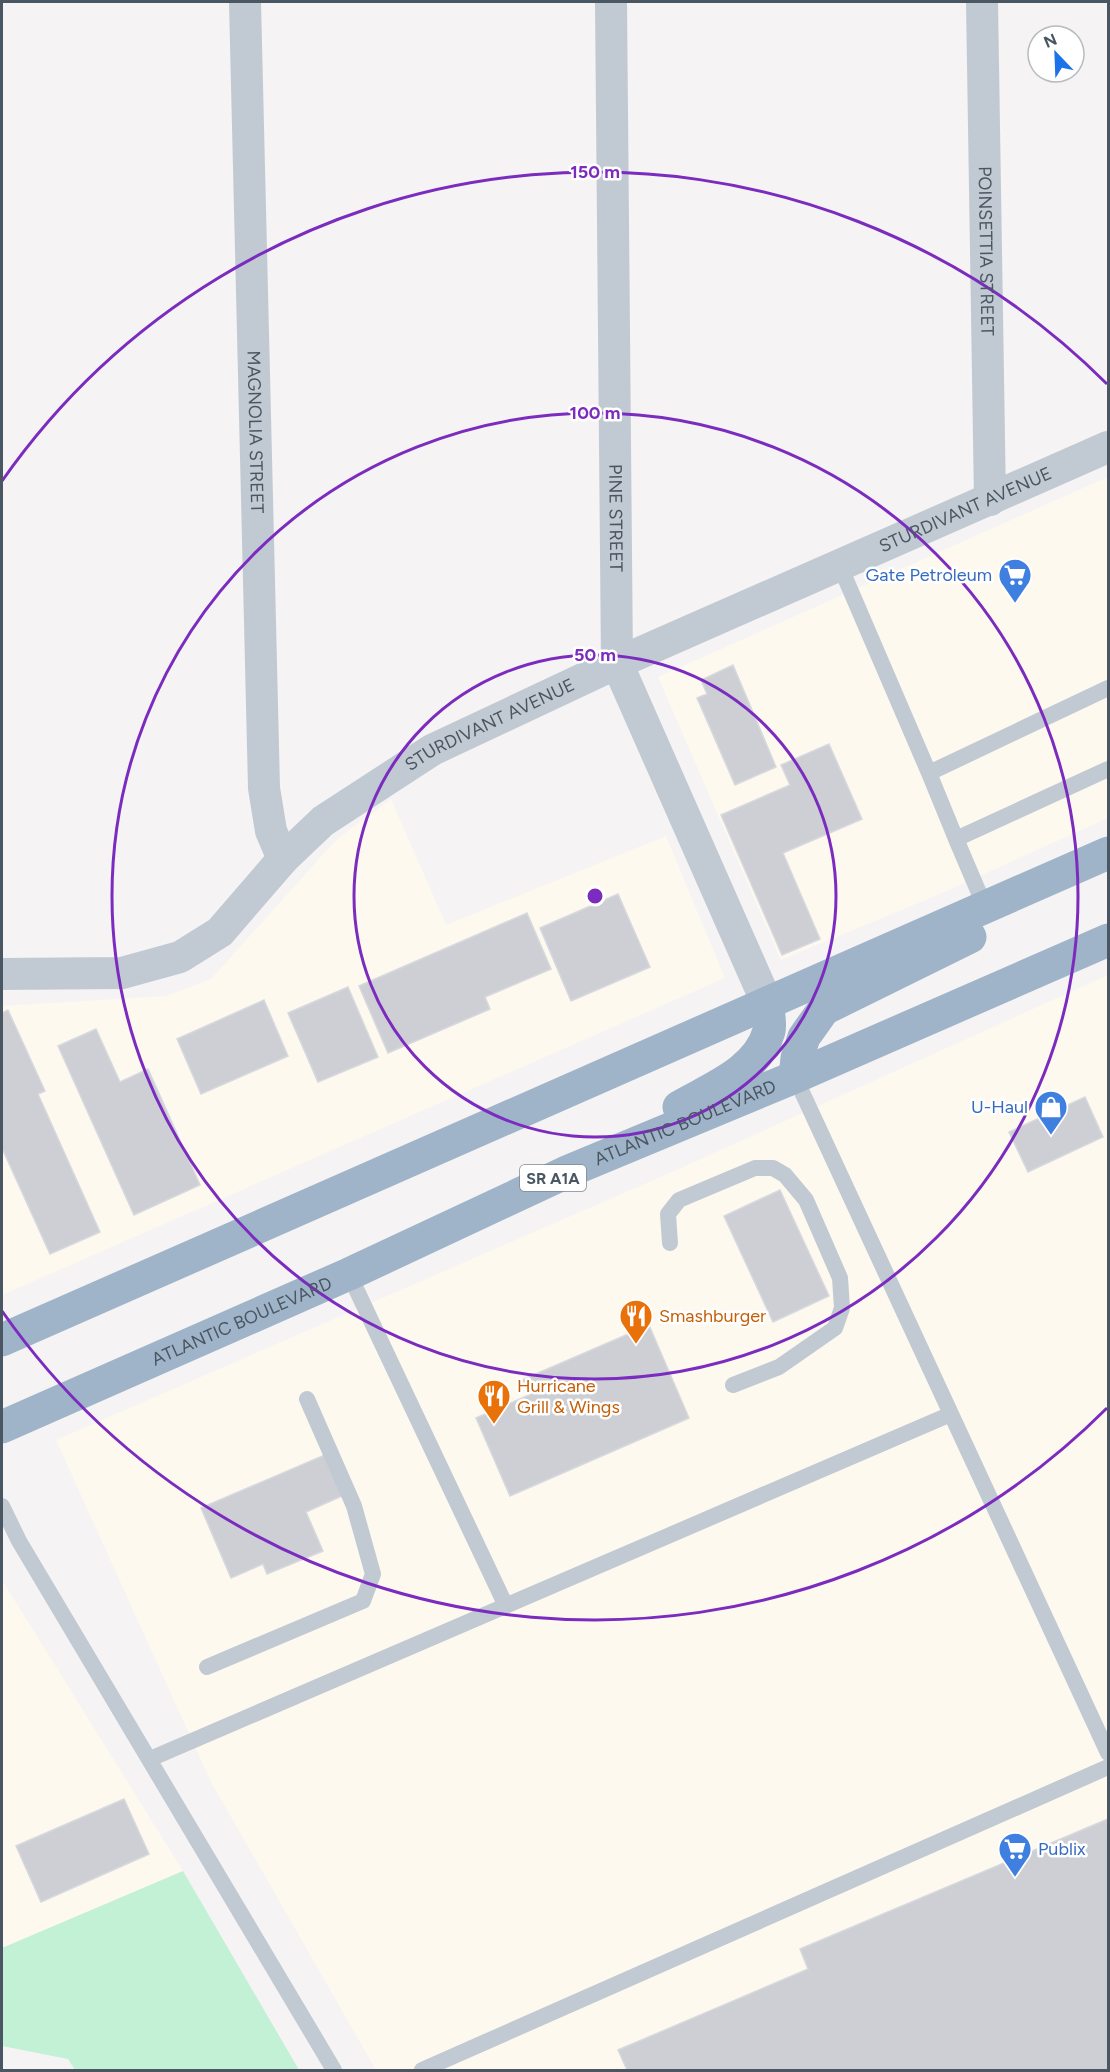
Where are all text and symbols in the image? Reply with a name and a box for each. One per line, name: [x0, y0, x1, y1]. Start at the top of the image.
north arrow: [1026, 24, 1086, 84]
text: N: [1041, 29, 1060, 52]
text: 150 m: [570, 161, 620, 183]
street label: POINSETTIA STREET: [974, 166, 998, 336]
street label: MAGNOLIA STREET: [242, 350, 268, 514]
text: 100 m: [570, 402, 620, 424]
street label: STURDIVANT AVENUE: [876, 462, 1055, 557]
street label: PINE STREET: [604, 464, 627, 572]
supermarket icon: Gate Petroleum: [997, 557, 1033, 604]
place label: Gate Petroleum: [866, 564, 992, 586]
text: 50 m: [574, 644, 616, 666]
street label: STURDIVANT AVENUE: [401, 674, 578, 776]
centre of rings: [585, 886, 605, 906]
street label: ATLANTIC BOULEVARD: [591, 1075, 779, 1170]
shop icon: U-Haul: [1033, 1089, 1069, 1136]
place label: U-Haul: [971, 1096, 1028, 1118]
road number: SR A1A: [520, 1165, 586, 1191]
street label: ATLANTIC BOULEVARD: [148, 1272, 335, 1371]
restaurant icon: Smashburger: [618, 1298, 654, 1345]
place label: Smashburger: [659, 1305, 766, 1327]
place label: Hurricane Grill & Wings: [517, 1375, 620, 1418]
restaurant icon: Hurricane Grill & Wings: [476, 1378, 512, 1425]
supermarket icon: Publix: [997, 1831, 1033, 1878]
place label: Publix: [1038, 1838, 1086, 1860]

